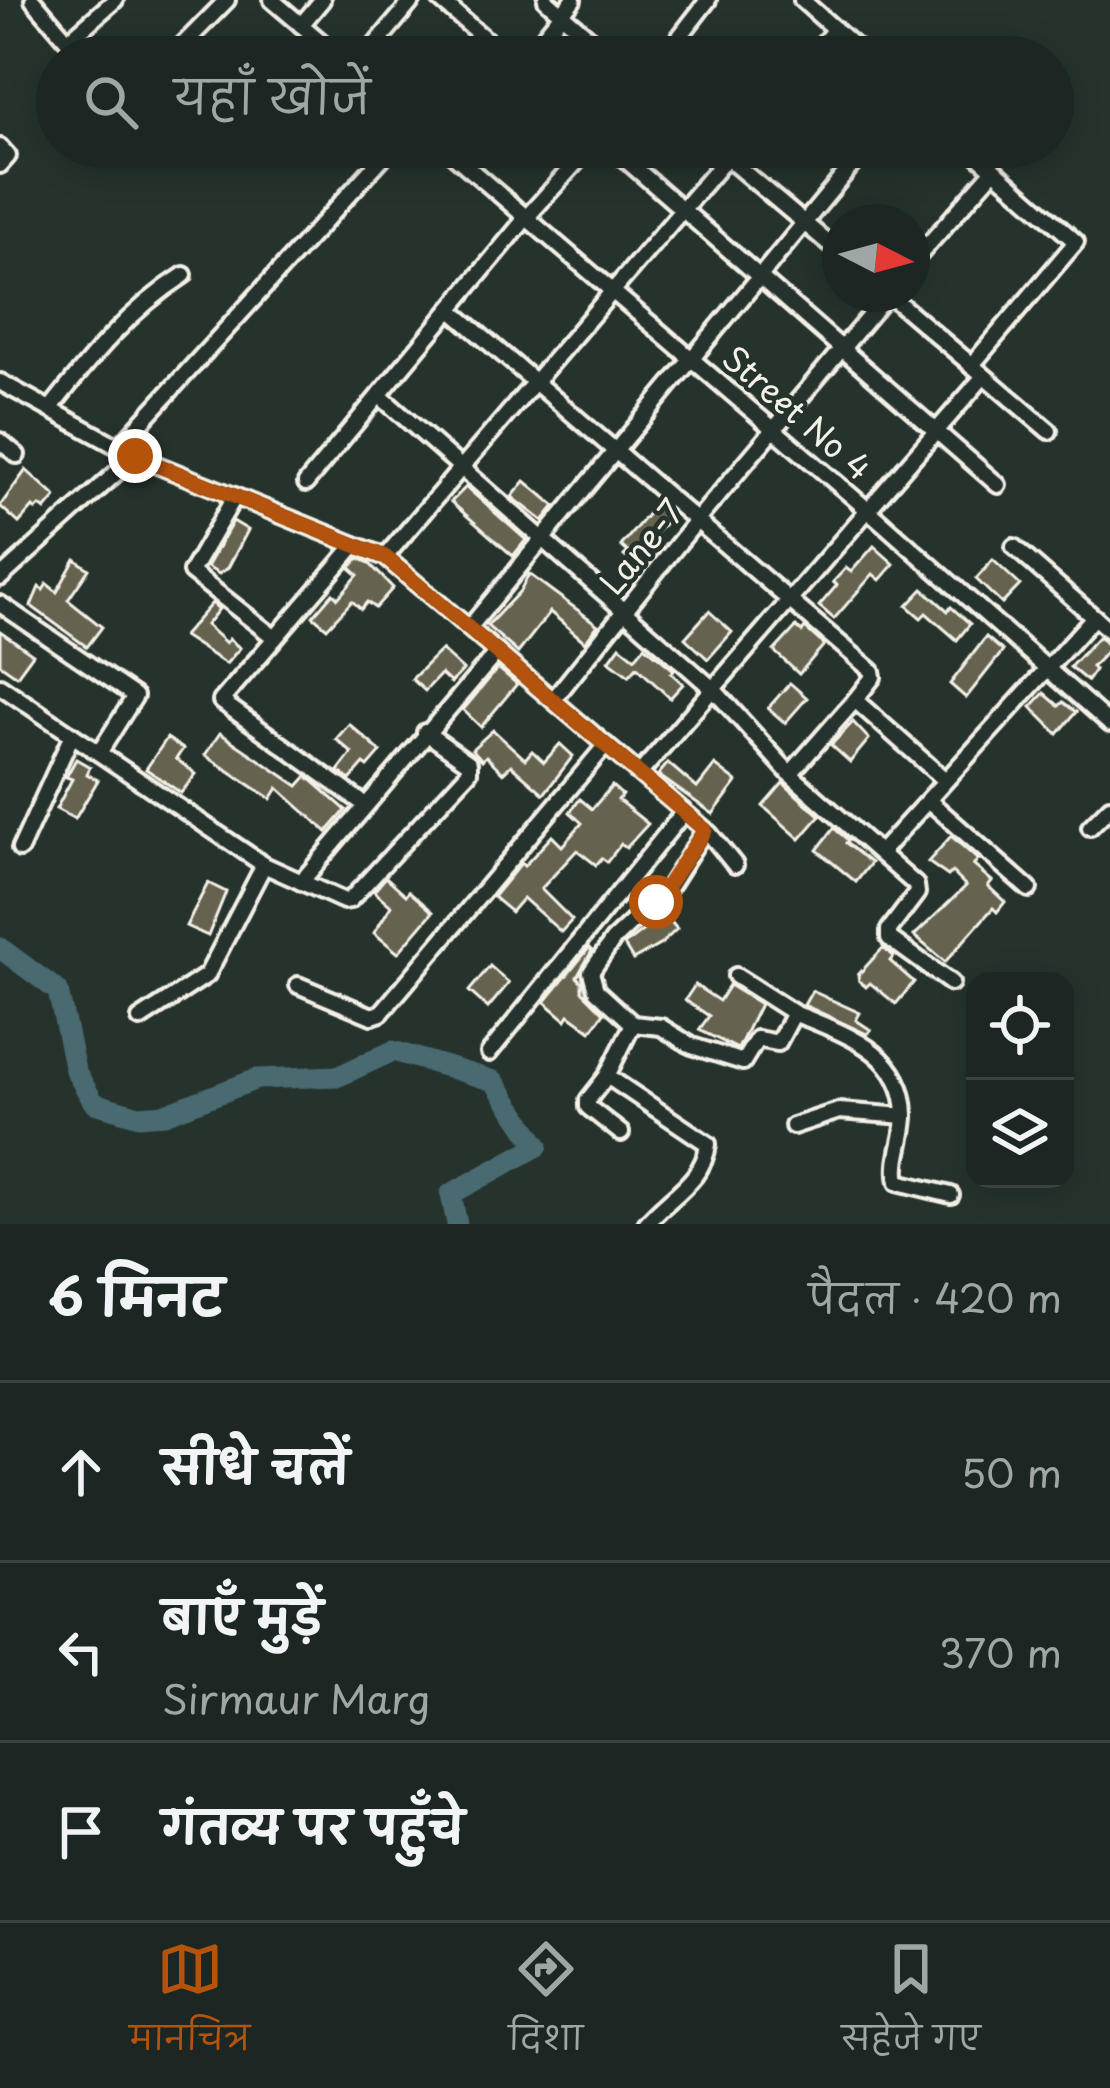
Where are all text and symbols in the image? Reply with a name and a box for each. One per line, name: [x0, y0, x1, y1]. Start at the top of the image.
search box: [36, 36, 1074, 168]
text: यहाँ खोजें: [174, 61, 371, 129]
icon: search: [78, 69, 144, 135]
north arrow: [822, 204, 930, 312]
street label: Street No 4: [713, 332, 884, 491]
route end: [108, 429, 162, 483]
street label: Lane-7: [586, 487, 695, 604]
route start: [629, 875, 683, 929]
map controls: [966, 972, 1074, 1188]
button: locate: [966, 972, 1074, 1080]
button: layers: [966, 1080, 1074, 1188]
text: 6 मिनट: [48, 1256, 224, 1333]
text: पैदल · 420 m: [808, 1267, 1062, 1326]
text: सीधे चलें: [162, 1431, 349, 1499]
icon: ahead: [48, 1439, 114, 1505]
text: 50 m: [961, 1442, 1062, 1501]
text: बाएँ मुड़ें: [162, 1581, 323, 1649]
icon: left: [48, 1619, 114, 1685]
text: 370 m: [939, 1622, 1062, 1681]
text: Sirmaur Marg: [162, 1668, 430, 1727]
text: गंतव्य पर पहुँचे: [162, 1791, 464, 1859]
icon: arrive: [48, 1799, 114, 1865]
tab: मानचित्र: [129, 1936, 250, 2075]
tab: दिशा: [508, 1936, 583, 2075]
tab: सहेजे गए: [842, 1936, 981, 2075]

